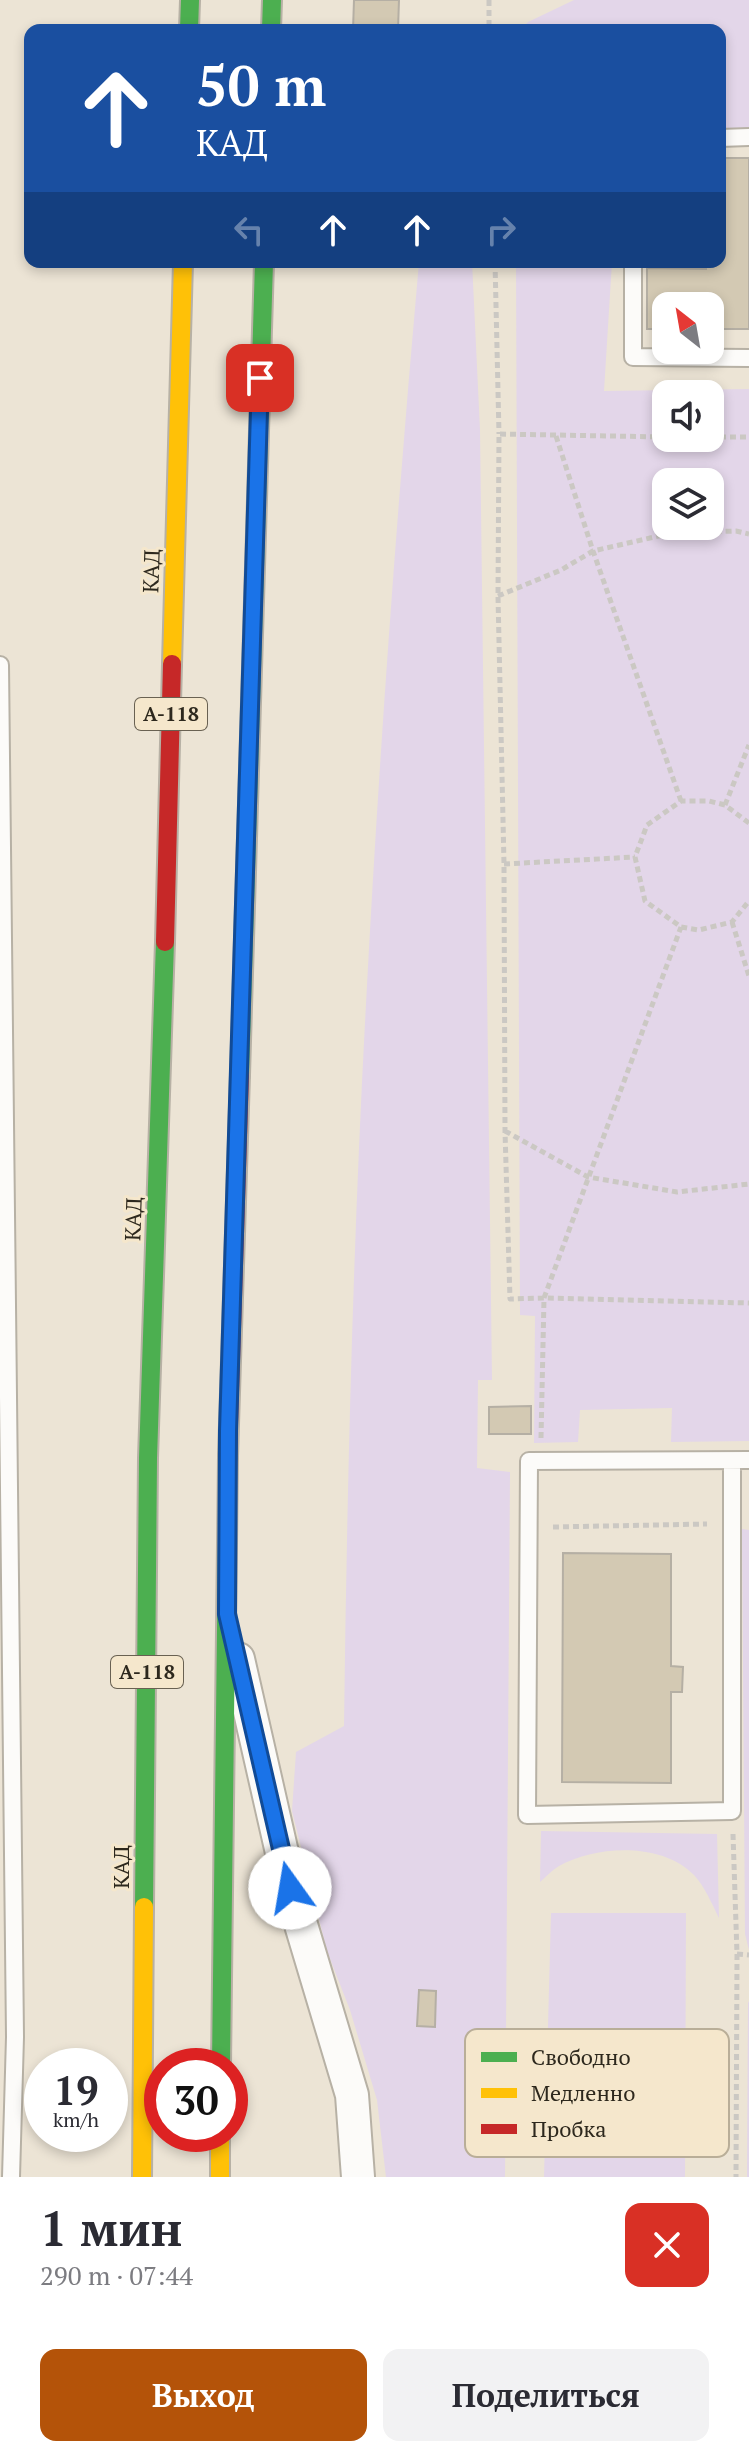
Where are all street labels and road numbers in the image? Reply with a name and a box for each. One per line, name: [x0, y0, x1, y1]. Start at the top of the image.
street label: КАД: [135, 549, 166, 593]
road number: А-118: [135, 698, 207, 730]
street label: КАД: [117, 1197, 148, 1241]
road number: А-118: [111, 1656, 183, 1688]
street label: КАД: [106, 1845, 135, 1889]

